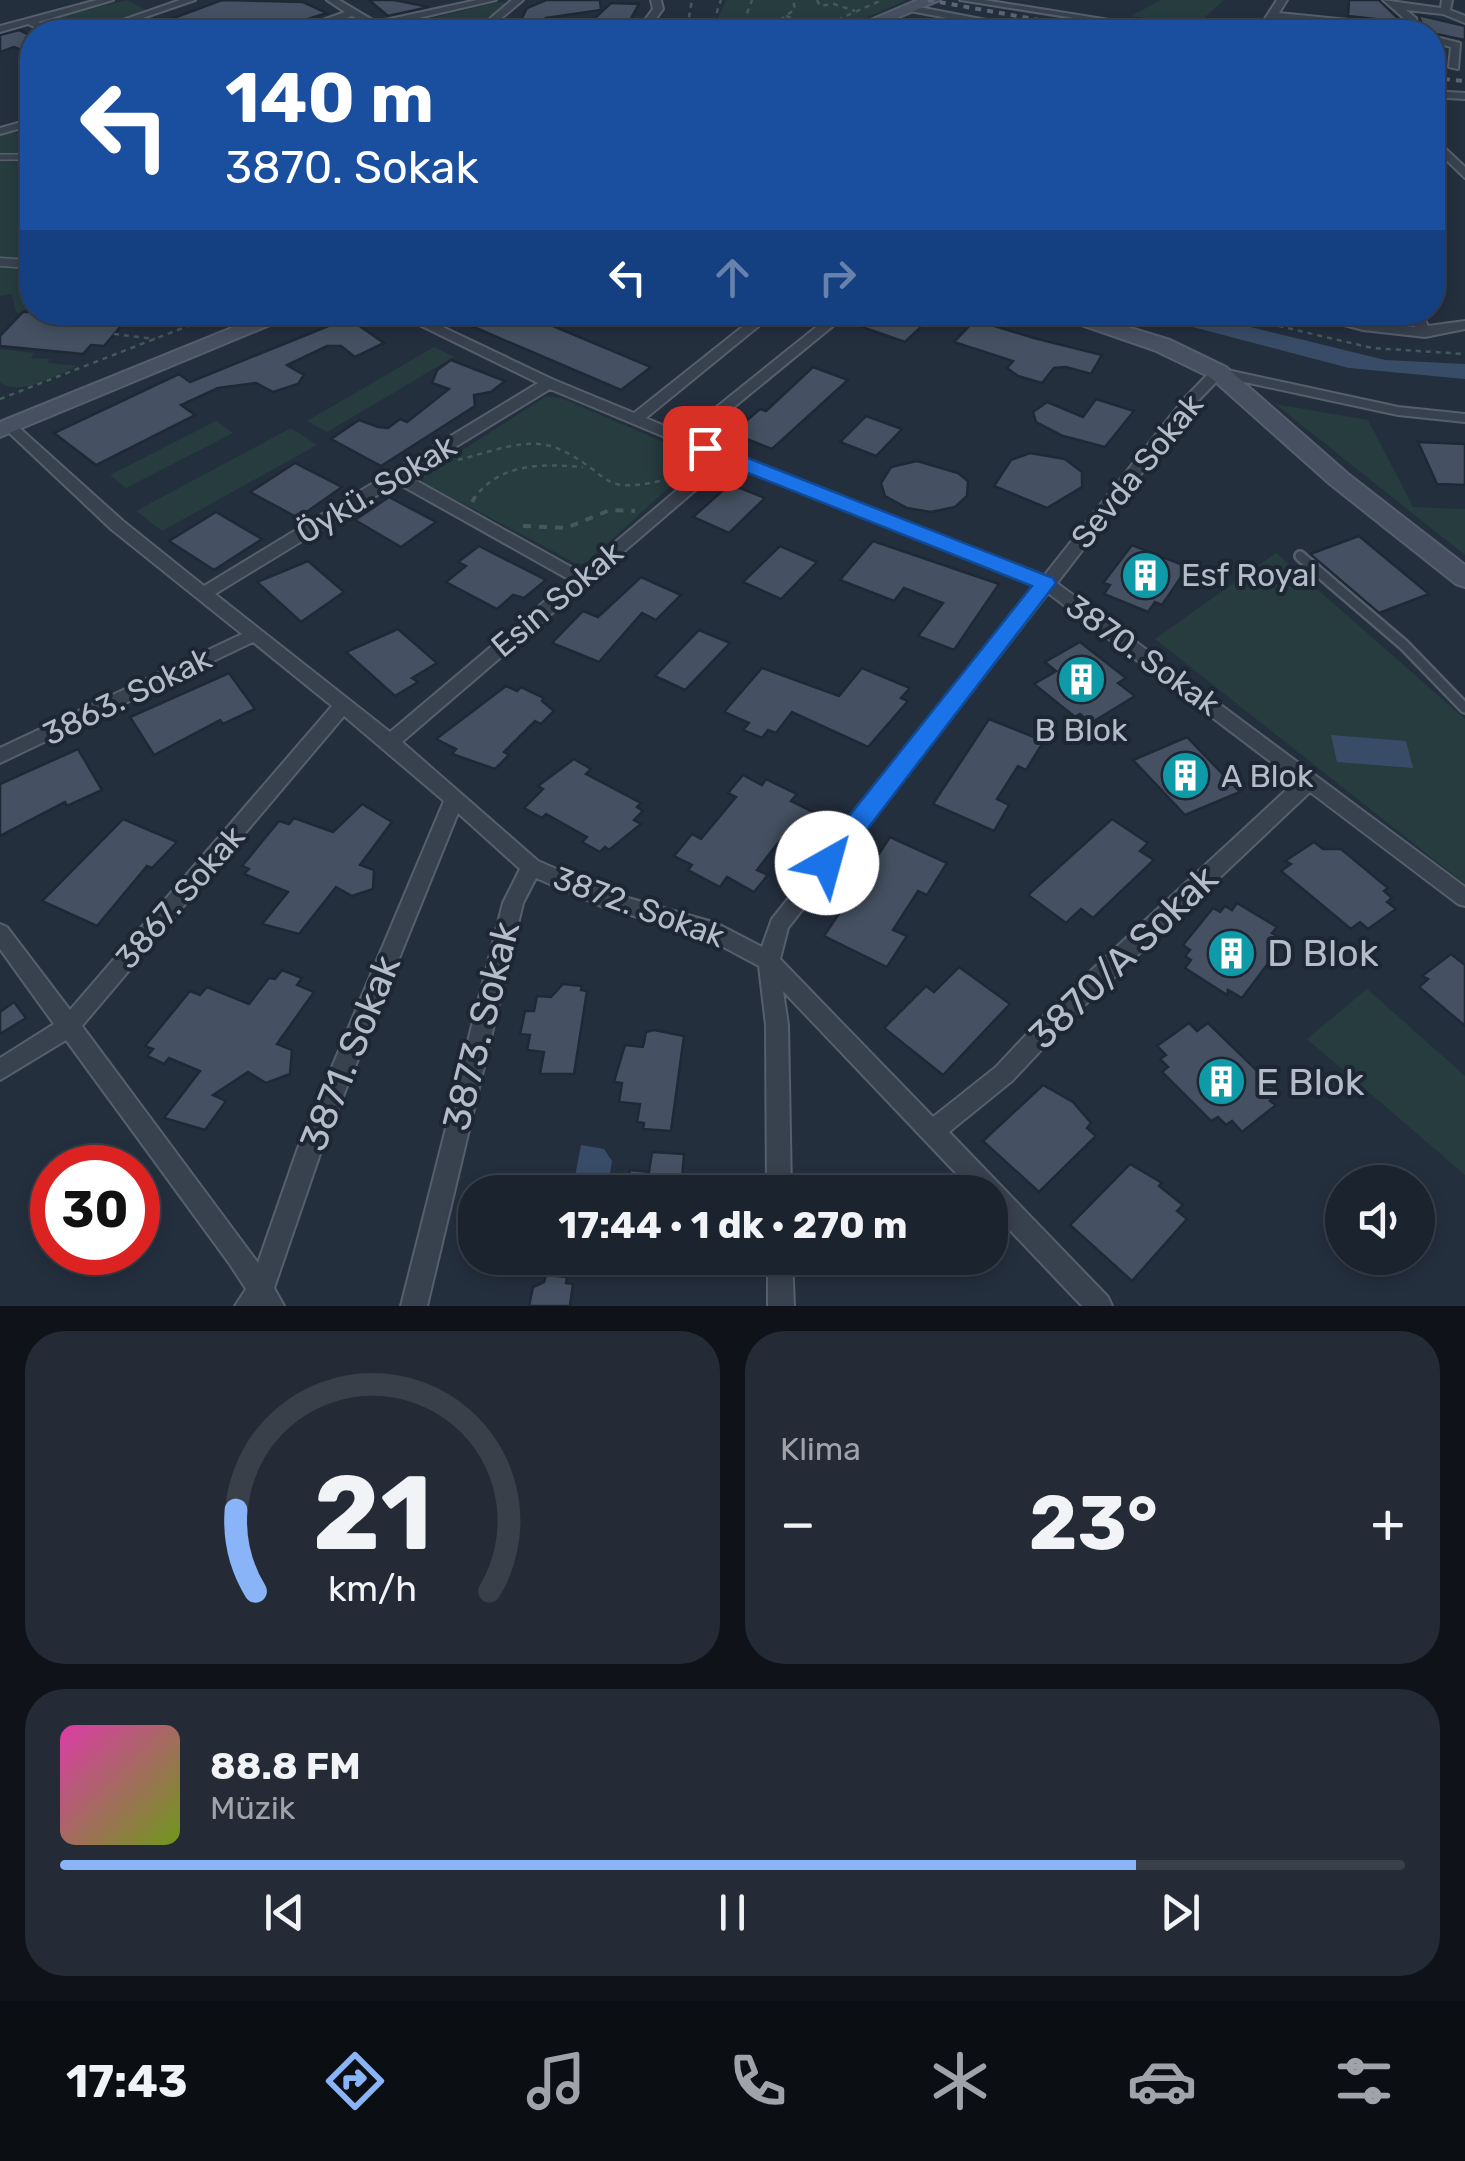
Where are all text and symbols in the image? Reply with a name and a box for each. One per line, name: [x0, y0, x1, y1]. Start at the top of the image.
text: 140 m: [225, 57, 434, 140]
icon: left: [60, 60, 190, 190]
text: 3870. Sokak: [225, 141, 479, 194]
icon: left: [600, 250, 655, 305]
icon: ahead: [705, 250, 760, 305]
icon: right: [810, 250, 865, 305]
street label: Sevda Sokak: [1063, 386, 1211, 556]
pin: [663, 406, 748, 491]
icon: arrive: [678, 421, 733, 476]
street label: Öykü. Sokak: [289, 426, 463, 552]
street label: Esin Sokak: [484, 533, 631, 665]
building icon: Esf Royal: [1120, 549, 1172, 601]
place label: Esf Royal: [1181, 556, 1317, 594]
street label: 3870. Sokak: [1059, 587, 1228, 724]
street label: 3863. Sokak: [37, 639, 218, 753]
building icon: B Blok: [1055, 654, 1107, 706]
place label: B Blok: [1034, 711, 1128, 749]
building icon: A Blok: [1160, 750, 1212, 802]
place label: A Blok: [1221, 757, 1314, 795]
position arrow: [775, 811, 879, 915]
street label: 3867. Sokak: [108, 817, 253, 976]
street label: 3870/A Sokak: [1019, 855, 1227, 1059]
street label: 3872. Sokak: [548, 858, 730, 956]
street label: 3873. Sokak: [433, 916, 529, 1135]
building icon: D Blok: [1206, 927, 1258, 979]
place label: D Blok: [1267, 930, 1379, 976]
street label: 3871. Sokak: [290, 948, 410, 1158]
building icon: E Blok: [1195, 1056, 1247, 1108]
place label: E Blok: [1256, 1059, 1365, 1105]
speed limit sign: 30: [30, 1145, 160, 1275]
map controls: [1325, 1165, 1435, 1275]
button: sound: [1325, 1165, 1435, 1275]
text: 17:44 · 1 dk · 270 m: [558, 1202, 908, 1248]
text: Klima: [780, 1430, 861, 1468]
text: 21: [313, 1452, 432, 1575]
text: 23°: [1029, 1479, 1158, 1568]
text: −: [780, 1491, 816, 1556]
text: +: [1371, 1491, 1405, 1556]
text: km/h: [328, 1568, 417, 1610]
text: 88.8 FM: [210, 1743, 361, 1789]
text: Müzik: [210, 1789, 295, 1827]
icon: previous: [257, 1885, 312, 1940]
icon: pause: [705, 1885, 760, 1940]
icon: next: [1153, 1885, 1208, 1940]
icon: directions: [320, 2046, 390, 2116]
icon: music: [521, 2046, 591, 2116]
icon: phone: [723, 2046, 793, 2116]
icon: climate: [925, 2046, 995, 2116]
icon: car: [1127, 2046, 1197, 2116]
icon: filters: [1329, 2046, 1399, 2116]
text: 17:43: [66, 2055, 188, 2108]

